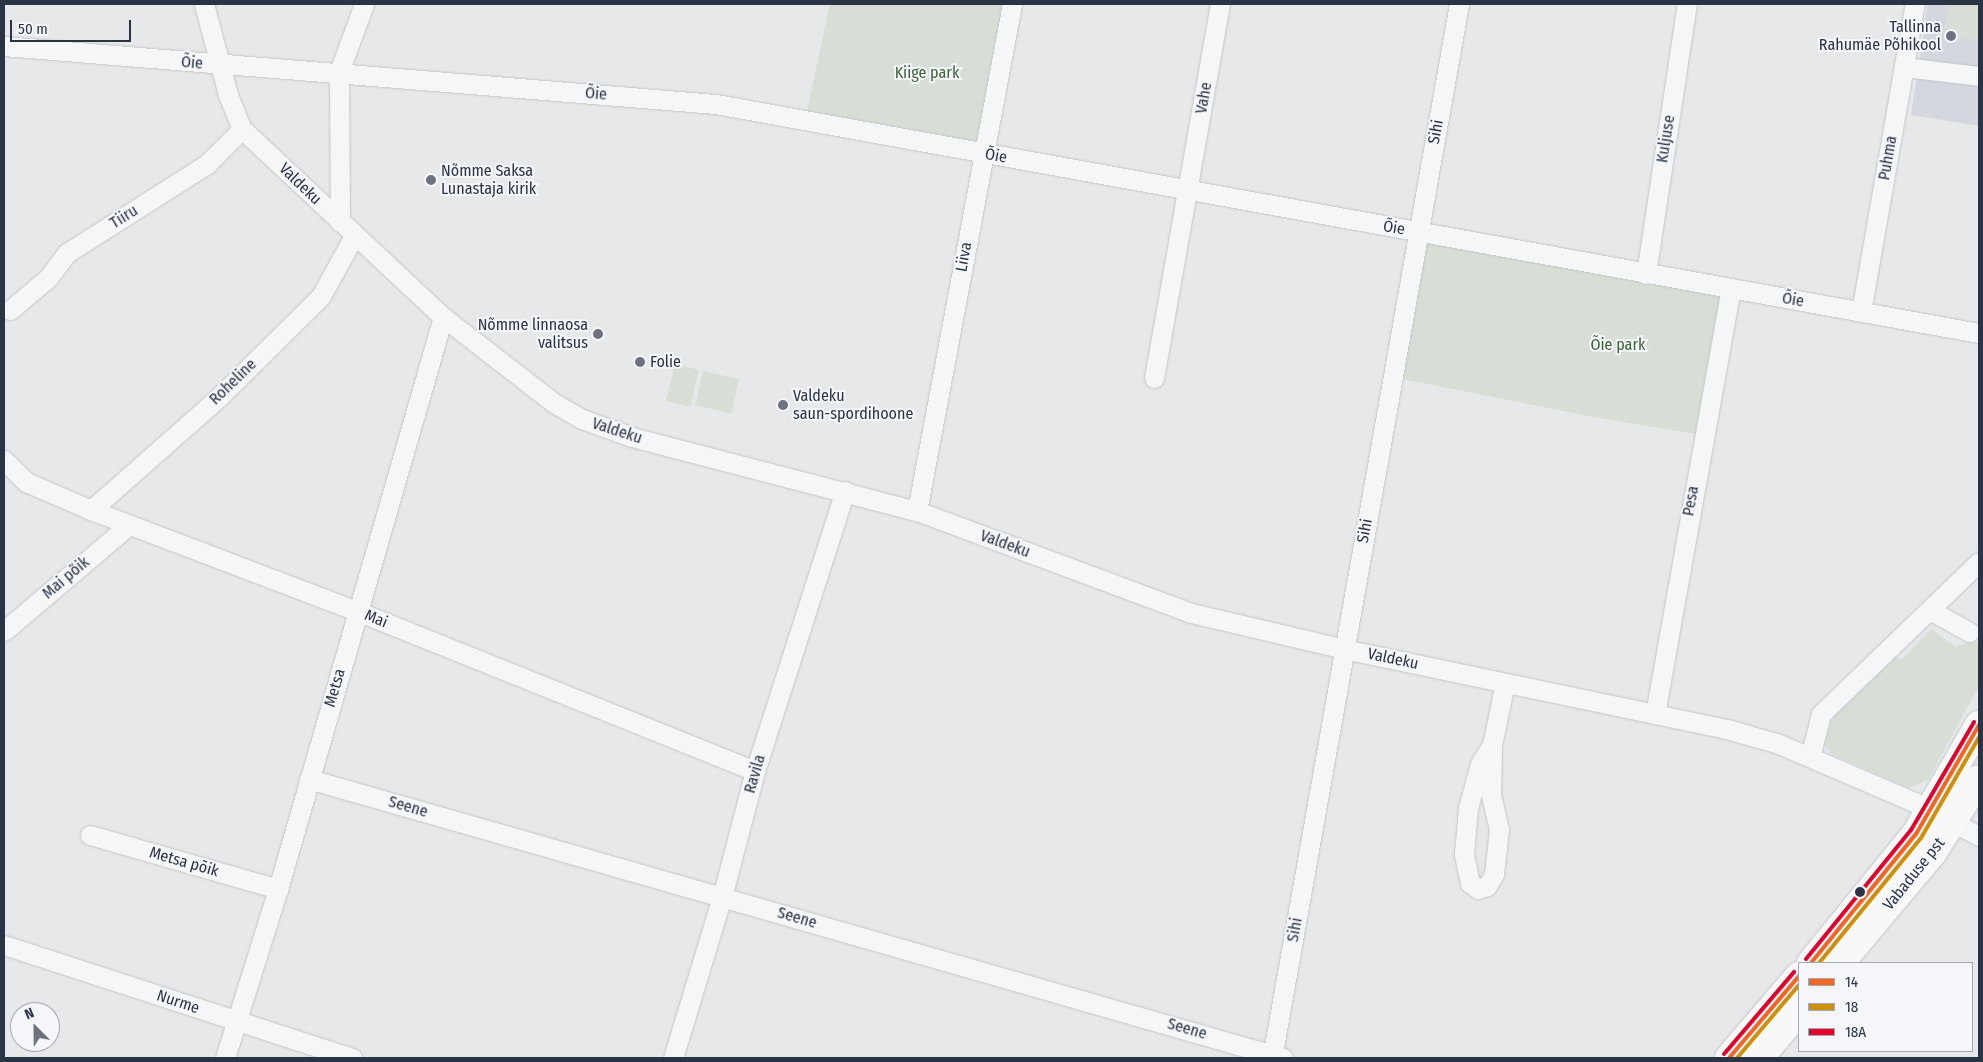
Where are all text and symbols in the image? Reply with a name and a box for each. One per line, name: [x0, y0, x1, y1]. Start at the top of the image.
scale bar: [12, 10, 134, 42]
place label: Tallinna Rahumäe Põhikool: [1819, 17, 1941, 55]
text: 50 m: [18, 20, 48, 38]
marker: Tallinna Rahumäe Põhikool: [1945, 30, 1957, 42]
street label: Õie: [180, 52, 204, 74]
park label: Kiige park: [895, 63, 959, 83]
street label: Vahe: [1192, 81, 1216, 115]
street label: Õie: [584, 83, 608, 105]
street label: Kuljuse: [1653, 114, 1679, 164]
street label: Sihi: [1424, 118, 1448, 146]
street label: Puhma: [1875, 134, 1901, 182]
street label: Õie: [984, 145, 1008, 167]
street label: Valdeku: [275, 159, 325, 209]
place label: Nõmme Saksa Lunastaja kirik: [441, 161, 536, 199]
marker: Nõmme Saksa Lunastaja kirik: [425, 174, 437, 186]
street label: Tiiru: [106, 201, 142, 233]
street label: Õie: [1382, 217, 1406, 239]
street label: Liiva: [952, 241, 976, 273]
street label: Õie: [1781, 289, 1805, 311]
place label: Nõmme linnaosa valitsus: [478, 315, 588, 353]
marker: Nõmme linnaosa valitsus: [592, 328, 604, 340]
park label: Õie park: [1591, 335, 1645, 355]
place label: Folie: [650, 352, 681, 372]
street label: Roheline: [206, 355, 260, 409]
marker: Folie: [634, 356, 646, 368]
place label: Valdeku saun-spordihoone: [793, 386, 913, 424]
marker: Valdeku saun-spordihoone: [777, 399, 789, 411]
street label: Valdeku: [590, 414, 644, 448]
street label: Pesa: [1679, 484, 1703, 518]
street label: Sihi: [1353, 517, 1377, 545]
street label: Valdeku: [978, 526, 1032, 562]
street label: Mai põik: [39, 553, 93, 603]
street label: Mai: [362, 606, 390, 632]
street label: Valdeku: [1366, 644, 1420, 674]
street label: Metsa: [320, 667, 350, 709]
street label: Ravila: [740, 752, 770, 796]
street label: Seene: [386, 792, 430, 822]
street label: Vabaduse pst: [1879, 834, 1949, 914]
street label: Metsa põik: [147, 843, 221, 881]
unlabelled marker: [1855, 887, 1865, 897]
street label: Seene: [775, 903, 819, 933]
street label: Sihi: [1283, 916, 1307, 944]
legend: [1798, 962, 1973, 1052]
text: 14: [1845, 973, 1858, 991]
street label: Nurme: [154, 986, 202, 1018]
text: 18: [1845, 998, 1858, 1016]
north arrow: [10, 1002, 60, 1052]
text: N: [22, 1004, 37, 1023]
street label: Seene: [1165, 1014, 1209, 1044]
text: 18A: [1845, 1023, 1866, 1041]

